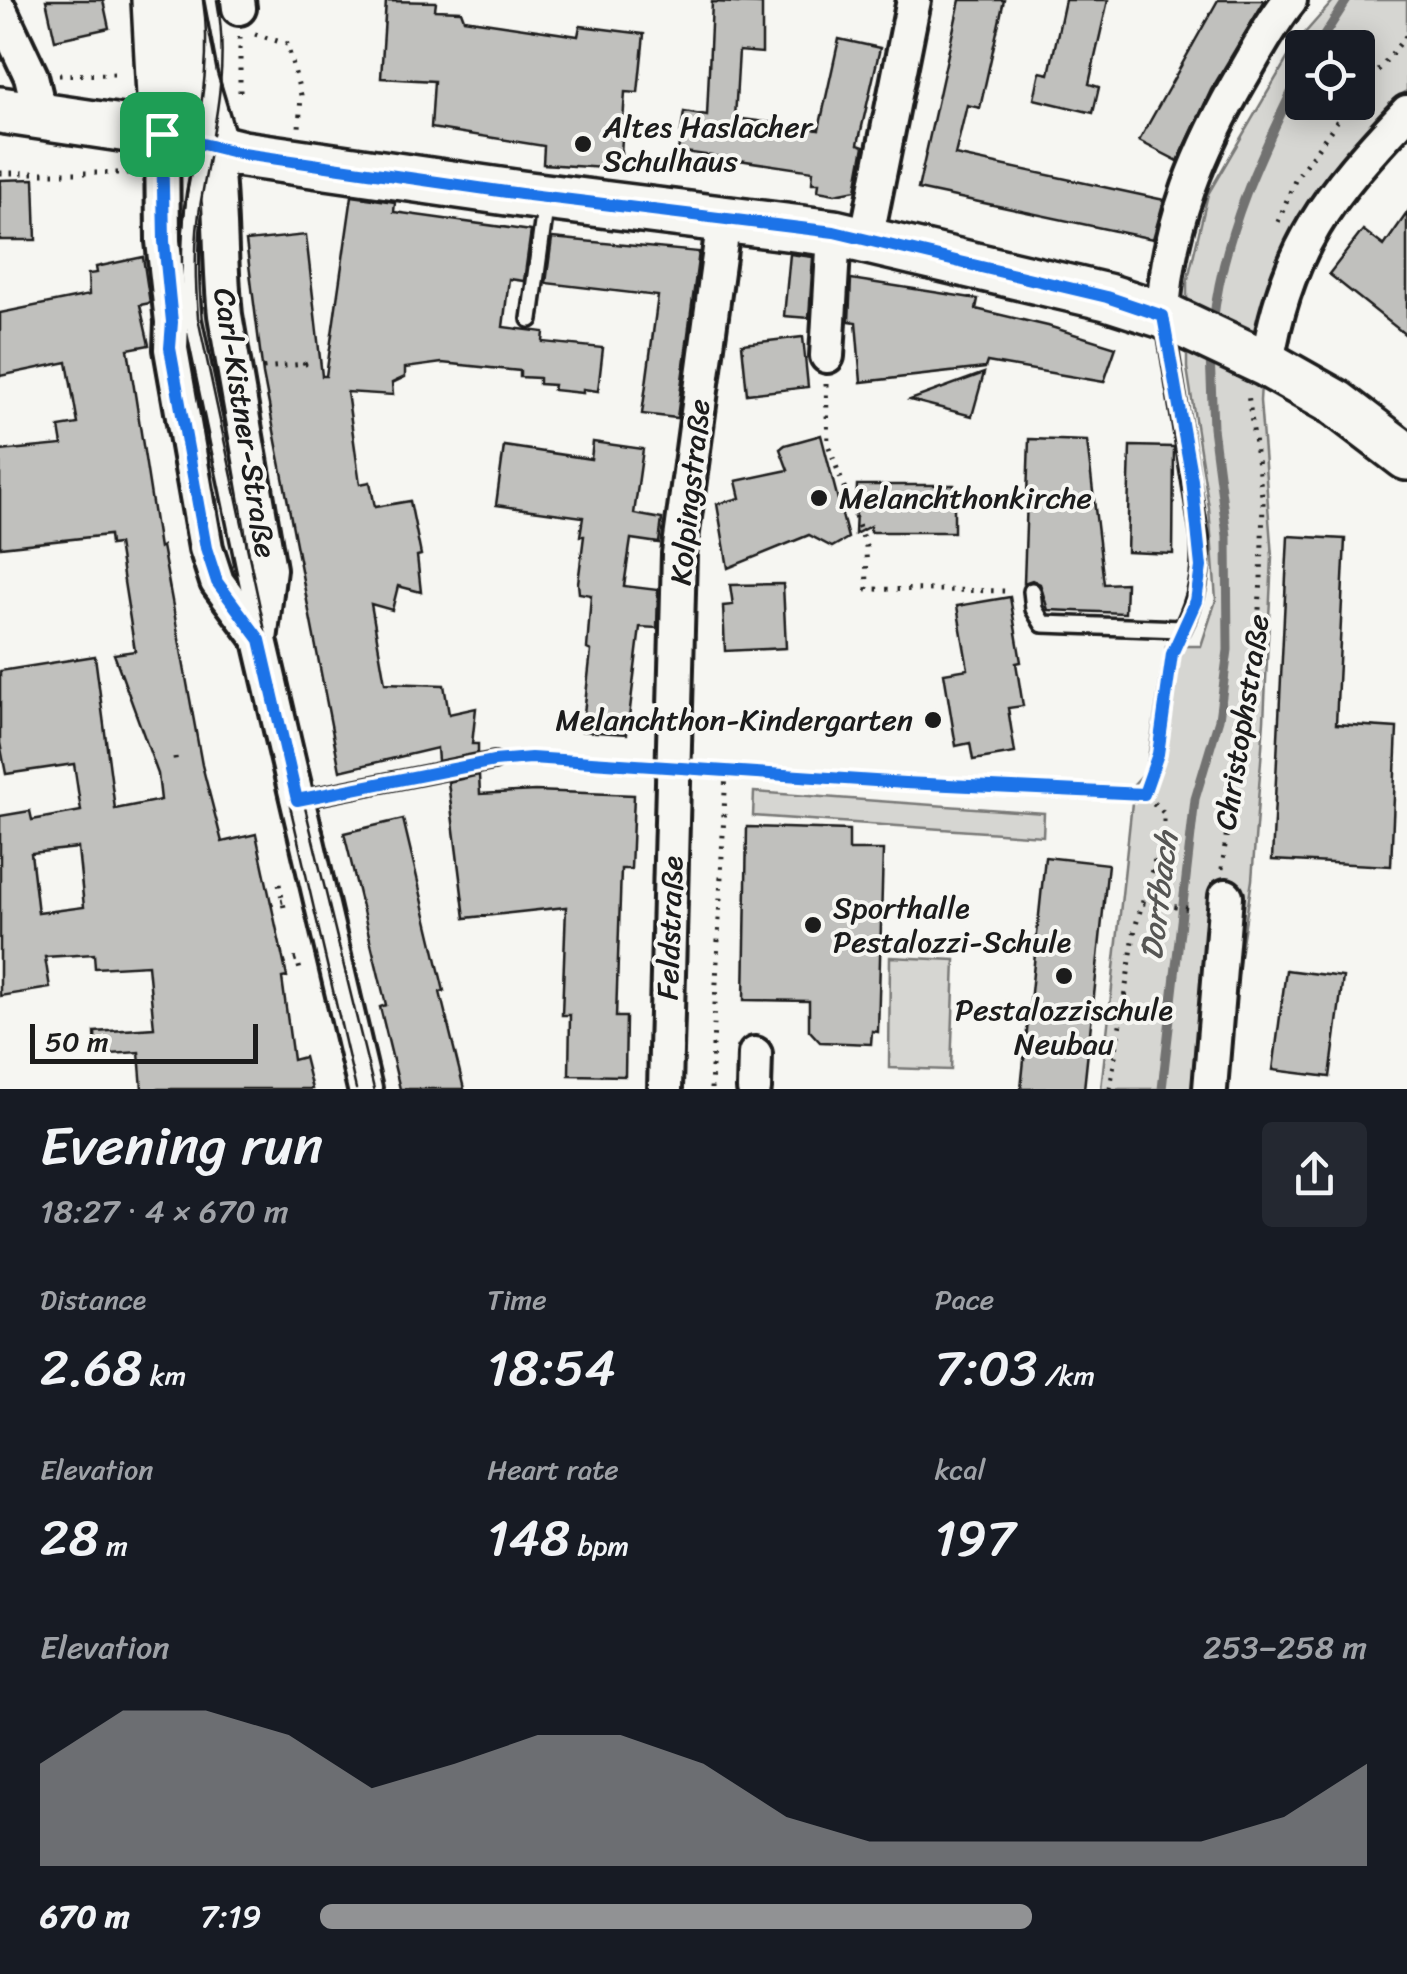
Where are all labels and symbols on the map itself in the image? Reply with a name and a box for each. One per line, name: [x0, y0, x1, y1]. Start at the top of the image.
pin: [120, 92, 205, 177]
place label: Altes Haslacher Schulhaus: [602, 100, 814, 188]
marker: Altes Haslacher Schulhaus: [572, 133, 594, 155]
street label: Carl-Kistner-Straße: [197, 284, 293, 562]
street label: Kolpingstraße: [653, 396, 727, 588]
place label: Melanchthonkirche: [839, 471, 1092, 525]
marker: Melanchthonkirche: [808, 487, 830, 509]
street label: Christophstraße: [1198, 610, 1286, 834]
place label: Melanchthon-Kindergarten: [555, 693, 913, 747]
marker: Melanchthon-Kindergarten: [922, 709, 944, 731]
water label: Dorfbach: [1123, 826, 1195, 963]
street label: Feldstraße: [641, 855, 699, 1001]
place label: Sporthalle Pestalozzi-Schule: [833, 881, 1071, 969]
marker: Sporthalle Pestalozzi-Schule: [802, 914, 824, 936]
marker: Pestalozzischule Neubau: [1053, 965, 1075, 987]
place label: Pestalozzischule Neubau: [955, 983, 1173, 1071]
scale bar: [30, 1019, 258, 1064]

